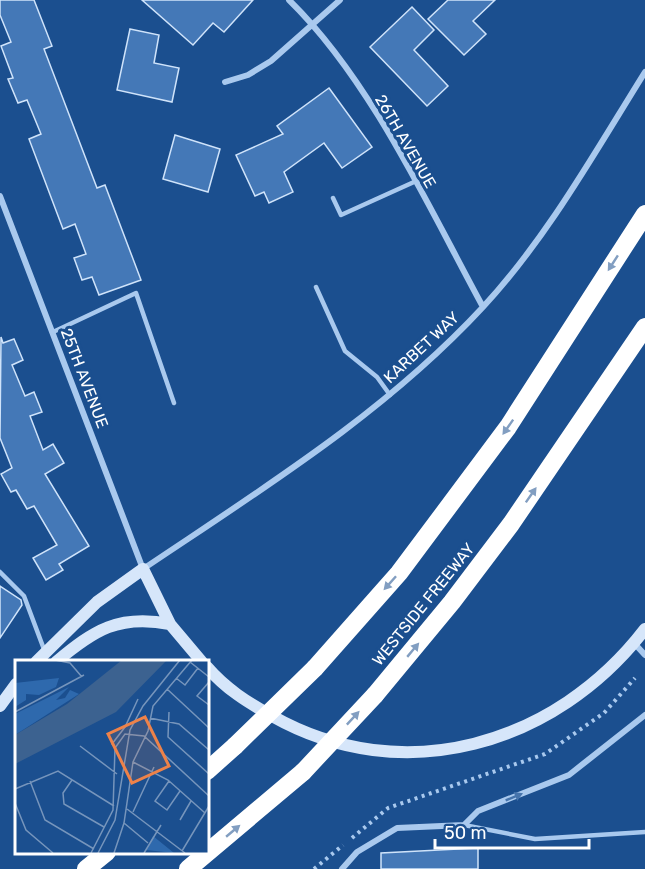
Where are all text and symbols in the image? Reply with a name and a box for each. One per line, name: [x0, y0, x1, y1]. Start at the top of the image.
street label: 26TH AVENUE: [371, 91, 440, 191]
one-way arrow: [608, 255, 619, 272]
street label: KARBET WAY: [380, 308, 463, 387]
street label: 25TH AVENUE: [57, 326, 112, 431]
one-way arrow: [502, 419, 514, 435]
one-way arrow: [525, 487, 537, 503]
street label: WESTSIDE FREEWAY: [368, 539, 479, 669]
one-way arrow: [384, 575, 397, 590]
one-way arrow: [406, 642, 418, 657]
inset map: [15, 660, 208, 854]
one-way arrow: [346, 711, 360, 725]
one-way arrow: [505, 792, 523, 801]
scale bar: [435, 812, 590, 850]
text: 50 m: [444, 822, 487, 844]
one-way arrow: [225, 825, 241, 838]

